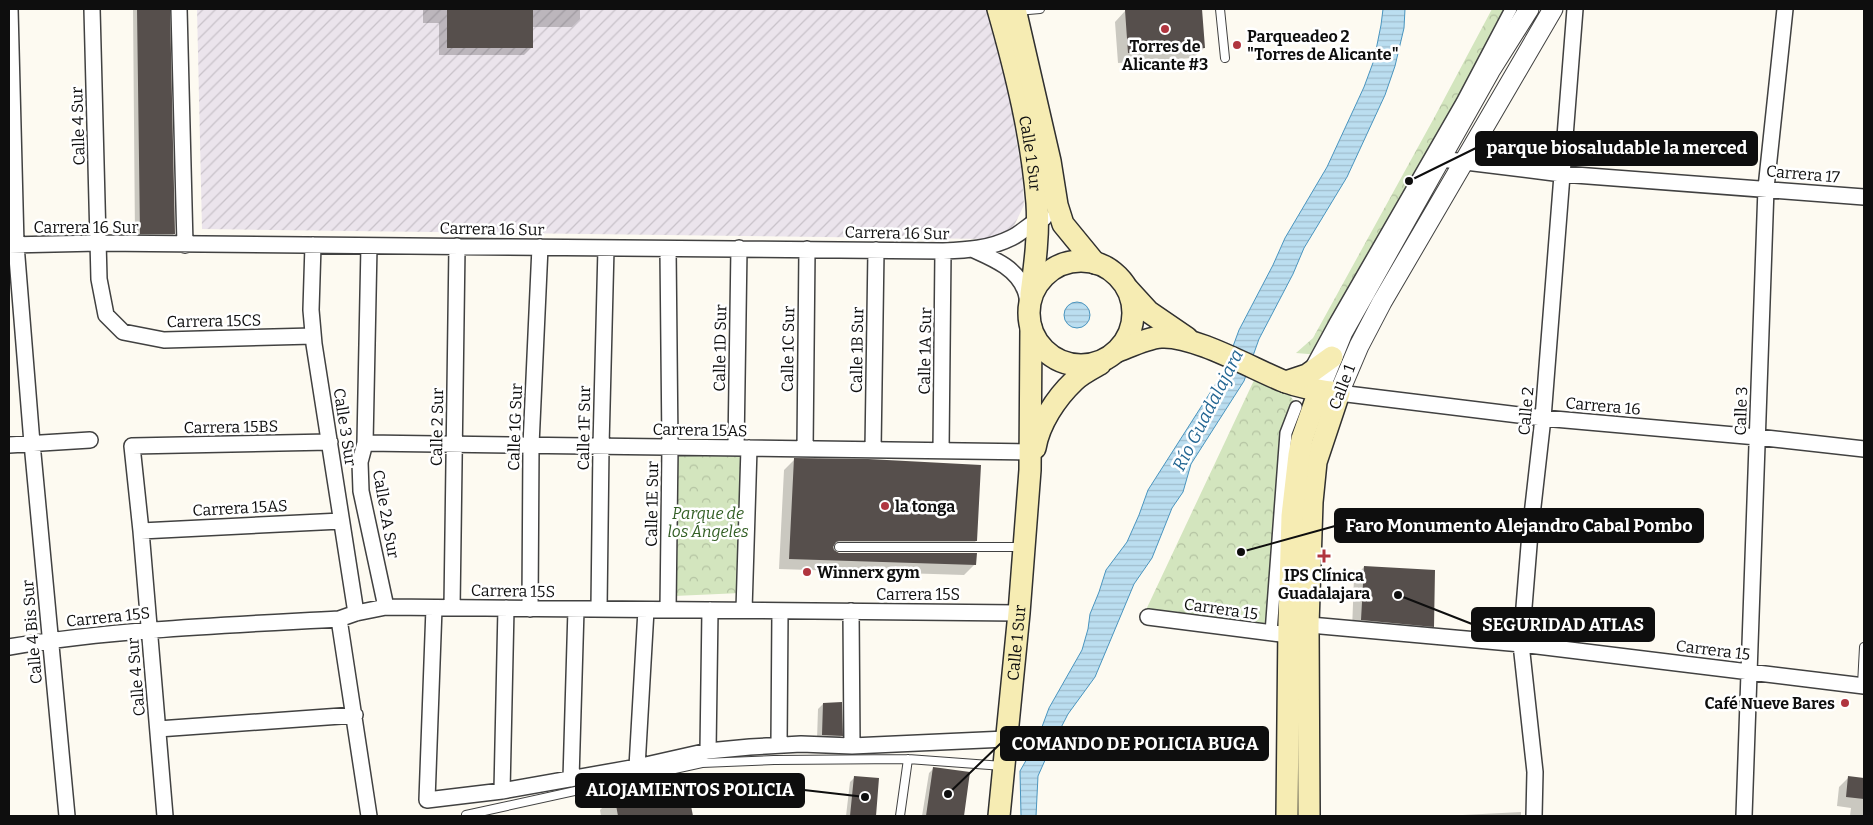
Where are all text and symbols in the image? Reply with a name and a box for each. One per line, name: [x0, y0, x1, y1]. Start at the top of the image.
marker: Torres de Alicante #3: [1159, 23, 1171, 35]
place label: Parqueadeo 2 "Torres de Alicante": [1247, 27, 1399, 64]
place label: Torres de Alicante #3: [1122, 37, 1208, 74]
marker: Parqueadeo 2 "Torres de Alicante": [1231, 39, 1243, 51]
street label: Calle 4 Sur: [67, 86, 89, 166]
street label: Calle 1 Sur: [1015, 114, 1045, 192]
callout: parque biosaludable la merced: [1476, 132, 1757, 165]
text: parque biosaludable la merced: [1487, 137, 1748, 159]
street label: Carrera 17: [1765, 161, 1841, 187]
street label: Carrera 16 Sur: [34, 218, 138, 237]
street label: Carrera 16 Sur: [439, 219, 545, 239]
street label: Carrera 16 Sur: [844, 223, 950, 243]
street label: Calle 1D Sur: [710, 304, 730, 392]
street label: Calle 1C Sur: [778, 306, 798, 392]
street label: Calle 1B Sur: [847, 307, 867, 393]
street label: Calle 1A Sur: [915, 307, 935, 395]
street label: Carrera 15CS: [167, 311, 261, 331]
water label: Río Guadalajara: [1168, 346, 1248, 474]
street label: Calle 1: [1325, 361, 1359, 412]
street label: Calle 1G Sur: [504, 383, 526, 471]
street label: Calle 1F Sur: [574, 385, 594, 471]
street label: Calle 2: [1514, 386, 1538, 436]
street label: Calle 3: [1731, 386, 1751, 436]
street label: Calle 3 Sur: [329, 387, 361, 467]
street label: Calle 2 Sur: [427, 388, 447, 466]
street label: Carrera 16: [1565, 393, 1641, 419]
street label: Carrera 15BS: [184, 417, 278, 437]
street label: Carrera 15AS: [652, 420, 748, 440]
street label: Calle 1E Sur: [642, 461, 662, 547]
street label: Calle 2A Sur: [369, 468, 403, 560]
street label: Carrera 15AS: [192, 496, 288, 520]
place label: la tonga: [895, 497, 955, 516]
marker: la tonga: [879, 500, 891, 512]
park label: Parque de los Ángeles: [667, 504, 749, 541]
callout: Faro Monumento Alejandro Cabal Pombo: [1335, 509, 1703, 542]
text: Faro Monumento Alejandro Cabal Pombo: [1345, 515, 1693, 537]
marker: IPS Clínica Guadalajara: [1317, 549, 1331, 563]
place label: Winnerx gym: [817, 563, 921, 582]
marker: Winnerx gym: [801, 566, 813, 578]
place label: IPS Clínica Guadalajara: [1278, 566, 1370, 603]
street label: Calle 4 Bis Sur: [18, 579, 46, 685]
street label: Carrera 15S: [471, 581, 555, 601]
street label: Carrera 15S: [876, 585, 960, 604]
street label: Carrera 15: [1183, 594, 1259, 624]
street label: Carrera 15S: [65, 603, 151, 631]
street label: Calle 1 Sur: [1003, 604, 1029, 682]
callout: SEGURIDAD ATLAS: [1472, 608, 1654, 641]
text: SEGURIDAD ATLAS: [1482, 614, 1644, 636]
street label: Carrera 15: [1675, 636, 1751, 664]
street label: Calle 4 Sur: [123, 637, 149, 717]
place label: Café Nueve Bares: [1704, 694, 1835, 713]
marker: Café Nueve Bares: [1839, 697, 1851, 709]
callout: COMANDO DE POLICIA BUGA: [1001, 727, 1268, 760]
text: COMANDO DE POLICIA BUGA: [1012, 733, 1259, 755]
callout: ALOJAMIENTOS POLICIA: [576, 774, 804, 807]
text: ALOJAMIENTOS POLICIA: [586, 779, 794, 801]

